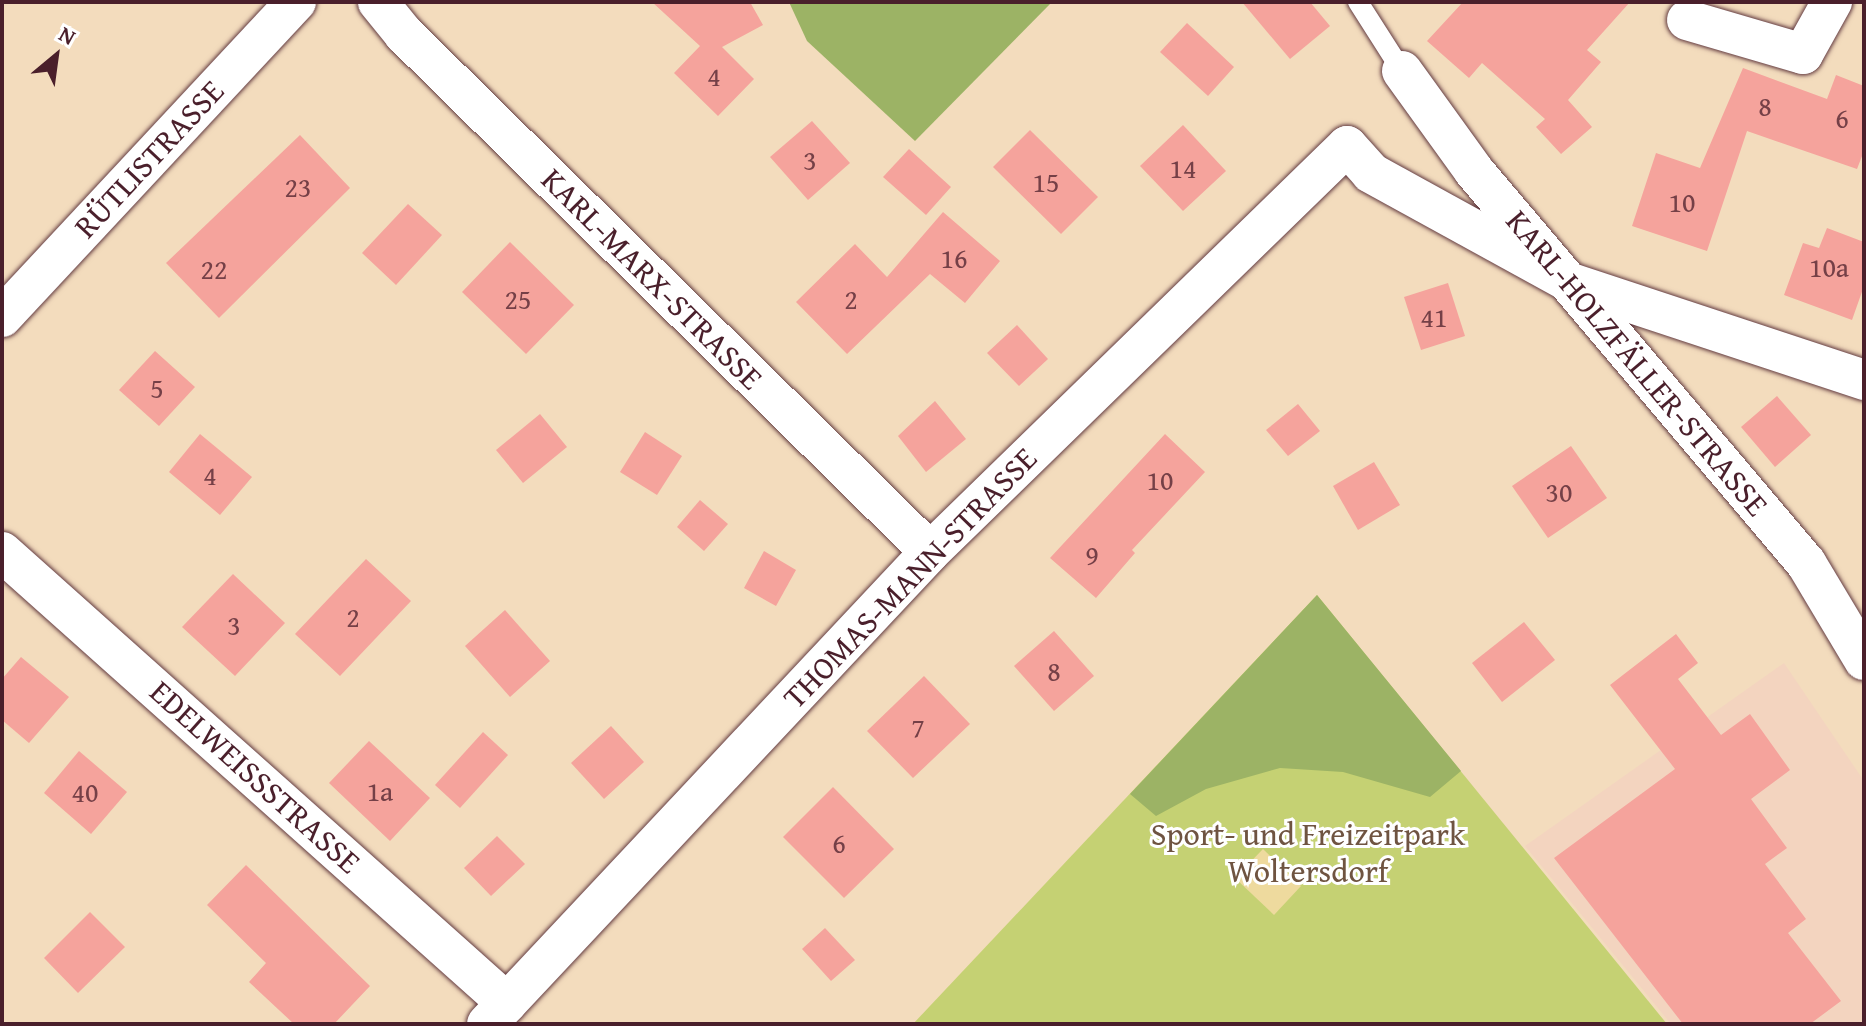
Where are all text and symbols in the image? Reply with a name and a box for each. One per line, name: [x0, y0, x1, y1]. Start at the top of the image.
north arrow: [16, 16, 96, 96]
text: N: [53, 17, 82, 53]
house number: 4: [707, 59, 721, 93]
street label: RÜTLISTRASSE: [66, 72, 232, 246]
house number: 8: [1758, 89, 1772, 123]
house number: 6: [1835, 101, 1849, 135]
house number: 3: [803, 143, 817, 177]
house number: 14: [1170, 151, 1196, 185]
street label: KARL-MARX-STRASSE: [533, 160, 771, 398]
house number: 15: [1033, 165, 1059, 199]
house number: 23: [285, 170, 311, 204]
house number: 10: [1669, 185, 1695, 219]
street label: KARL-HOLZFÄLLER-STRASSE: [1498, 202, 1776, 524]
house number: 16: [941, 241, 967, 275]
house number: 10a: [1809, 250, 1849, 284]
house number: 22: [201, 252, 227, 286]
house number: 25: [505, 282, 531, 316]
house number: 2: [844, 282, 858, 316]
house number: 41: [1421, 300, 1447, 334]
house number: 5: [150, 371, 164, 405]
street label: THOMAS-MANN-STRASSE: [775, 439, 1045, 717]
house number: 4: [203, 458, 217, 492]
house number: 10: [1147, 463, 1173, 497]
house number: 30: [1546, 475, 1572, 509]
house number: 9: [1085, 538, 1099, 572]
house number: 2: [346, 600, 360, 634]
house number: 3: [227, 608, 241, 642]
house number: 8: [1047, 654, 1061, 688]
street label: EDELWEISSSTRASSE: [142, 672, 368, 882]
house number: 7: [911, 710, 925, 744]
house number: 1a: [367, 774, 393, 808]
house number: 40: [72, 775, 98, 809]
park label: Sport- und Freizeitpark Woltersdorf: [1151, 816, 1465, 891]
house number: 6: [832, 826, 846, 860]

